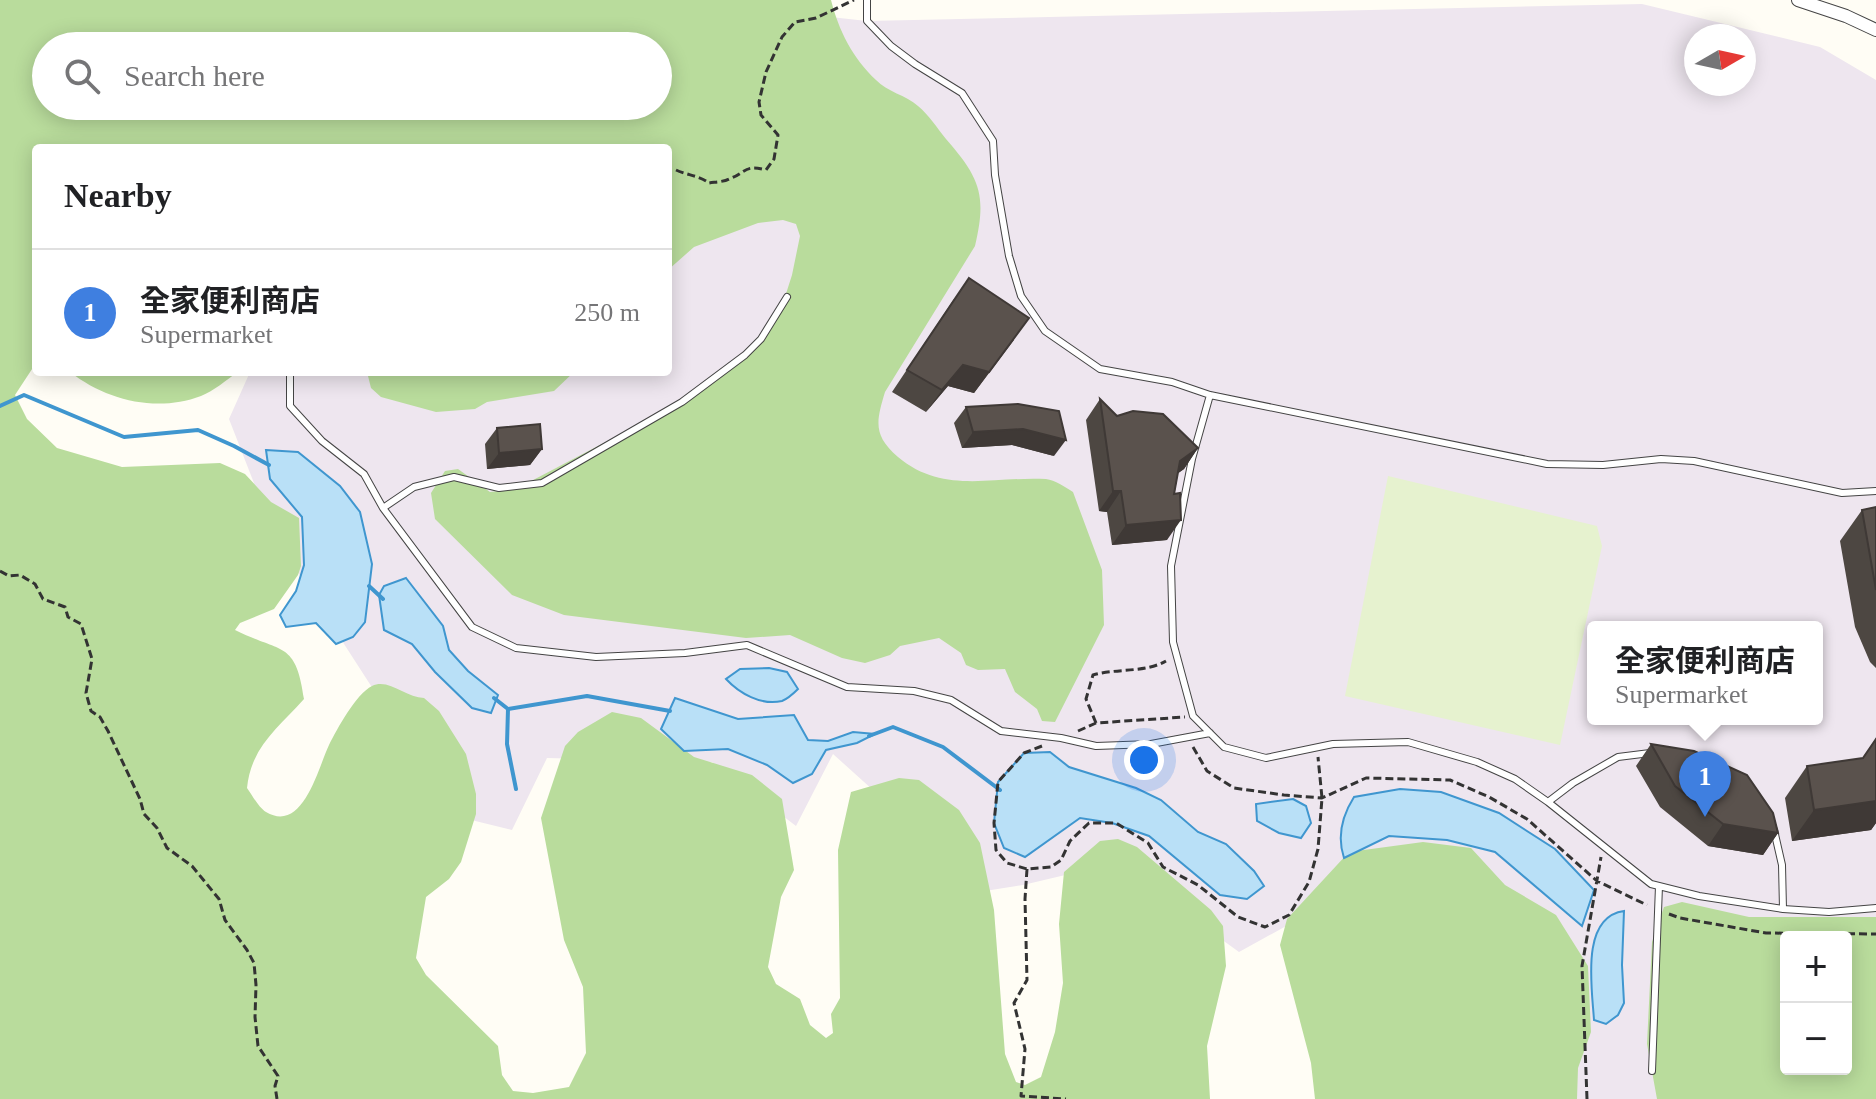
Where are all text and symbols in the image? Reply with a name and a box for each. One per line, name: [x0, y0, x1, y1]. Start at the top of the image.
north arrow: [1684, 24, 1756, 96]
search box: [32, 32, 672, 120]
icon: search: [60, 54, 104, 98]
text: Search here: [124, 59, 265, 92]
text: Nearby: [64, 177, 172, 214]
text: 全家便利商店: [140, 284, 320, 317]
text: 1: [84, 298, 97, 327]
text: 250 m: [574, 298, 640, 327]
text: Supermarket: [140, 320, 273, 349]
popup: [1587, 621, 1823, 725]
text: 全家便利商店: [1615, 644, 1795, 677]
text: Supermarket: [1615, 680, 1748, 709]
your location: [1124, 740, 1164, 780]
pin: 1: [1679, 751, 1731, 817]
map controls: [1780, 931, 1852, 1075]
button: +: [1780, 931, 1852, 1003]
button: −: [1780, 1003, 1852, 1075]

